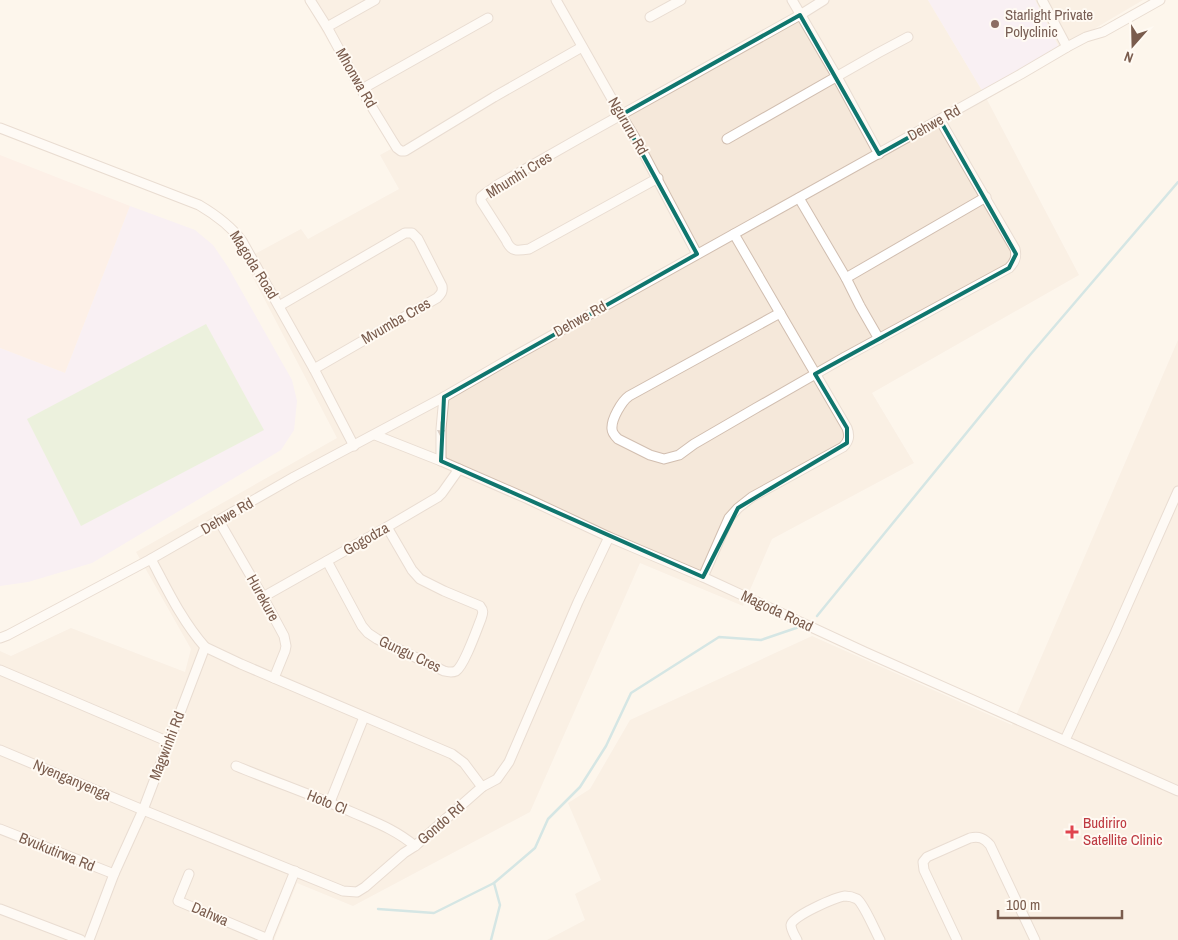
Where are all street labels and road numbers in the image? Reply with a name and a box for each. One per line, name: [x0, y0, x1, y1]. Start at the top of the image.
street label: Mhonwa Rd: [331, 44, 382, 111]
street label: Ngururu Rd: [603, 93, 653, 159]
street label: Dehwe Rd: [904, 99, 964, 146]
street label: Mhumhi Cres: [482, 146, 556, 203]
street label: Magoda Road: [225, 226, 284, 303]
street label: Mvumba Cres: [357, 292, 434, 349]
street label: Dehwe Rd: [550, 295, 610, 342]
street label: Dehwe Rd: [197, 492, 257, 539]
street label: Gogodza: [339, 517, 393, 560]
street label: Hurekure: [242, 571, 285, 625]
street label: Magoda Road: [738, 585, 817, 636]
street label: Gungu Cres: [376, 630, 445, 677]
street label: Magwinhi Rd: [144, 708, 189, 783]
street label: Nyenganyenga: [30, 754, 115, 805]
street label: Hoto Cl: [304, 784, 350, 819]
street label: Gondo Rd: [413, 796, 469, 849]
street label: Bvukutirwa Rd: [16, 827, 98, 876]
street label: Dahwa: [188, 896, 232, 931]

